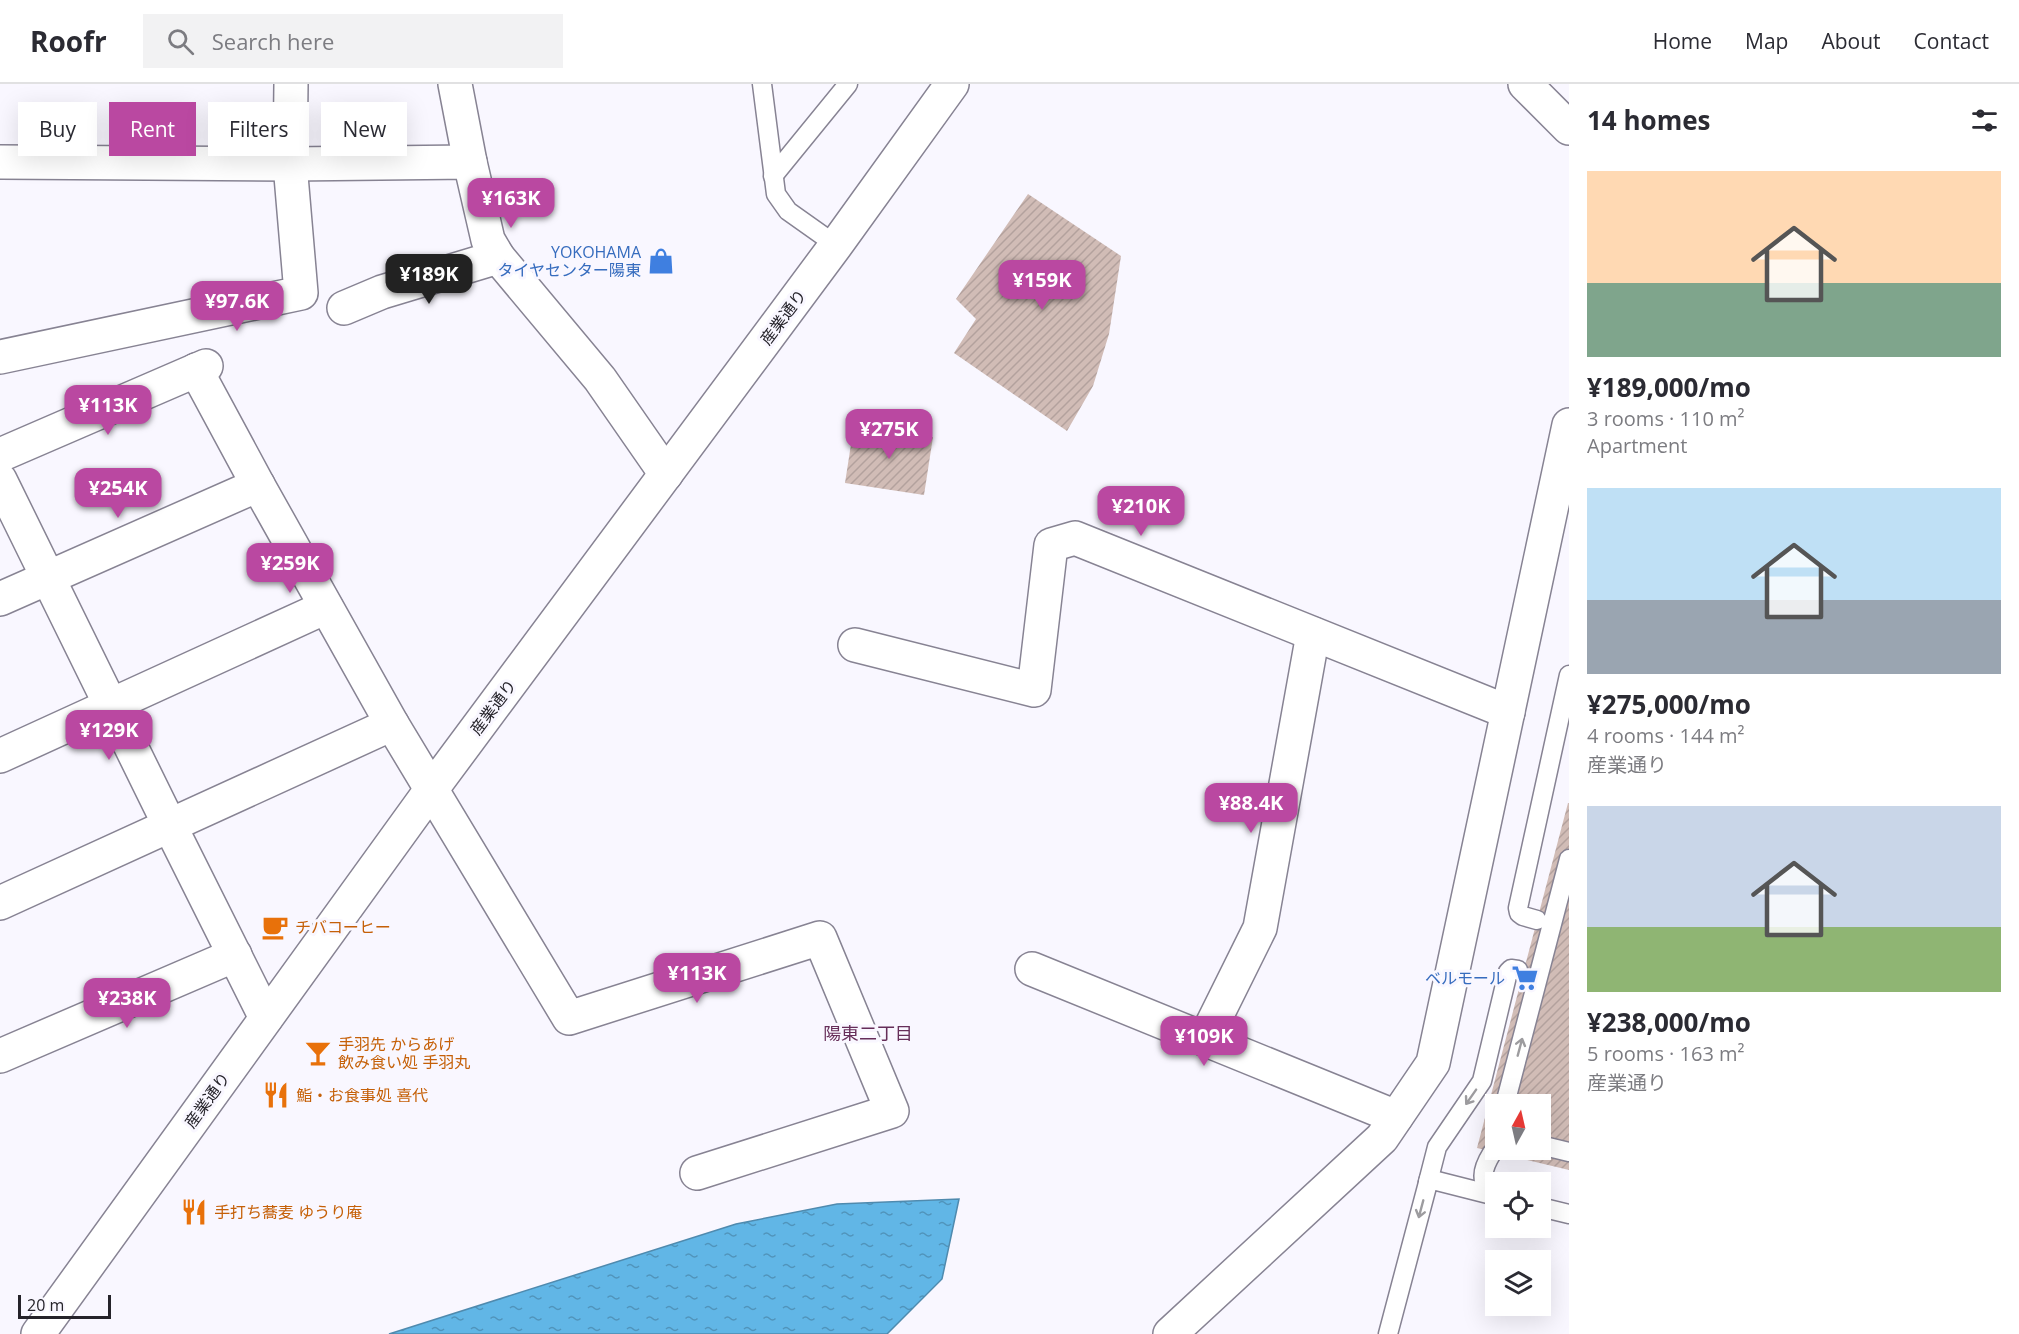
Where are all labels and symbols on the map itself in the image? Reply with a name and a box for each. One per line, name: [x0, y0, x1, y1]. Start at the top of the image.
pin: ¥163K: [469, 178, 553, 229]
place label: YOKOHAMA タイヤセンター陽東: [497, 241, 642, 281]
shop icon: YOKOHAMA タイヤセンター陽東: [646, 246, 676, 276]
pin: ¥189K: [387, 254, 471, 305]
pin: ¥159K: [1000, 260, 1084, 311]
pin: ¥97.6K: [188, 281, 286, 332]
street label: 産業通り: [755, 285, 811, 349]
pin: ¥113K: [66, 385, 150, 436]
pin: ¥275K: [847, 409, 931, 460]
pin: ¥254K: [76, 468, 160, 519]
pin: ¥210K: [1099, 486, 1183, 537]
pin: ¥259K: [248, 543, 332, 594]
street label: 産業通り: [465, 675, 521, 739]
pin: ¥129K: [67, 710, 151, 761]
pin: ¥88.4K: [1202, 783, 1300, 834]
cafe icon: チバコーヒー: [260, 912, 290, 942]
place label: チバコーヒー: [295, 916, 391, 938]
pin: ¥113K: [655, 953, 739, 1004]
supermarket icon: ベルモール: [1510, 963, 1540, 993]
place label: ベルモール: [1425, 967, 1505, 989]
pin: ¥238K: [85, 978, 169, 1029]
pin: ¥109K: [1162, 1016, 1246, 1067]
district label: 陽東二丁目: [823, 1021, 913, 1045]
place label: 手羽先 からあげ 飲み食い処 手羽丸: [338, 1033, 470, 1073]
bar icon: 手羽先 からあげ 飲み食い処 手羽丸: [303, 1038, 333, 1068]
one-way arrow: [1515, 1038, 1526, 1057]
street label: 産業通り: [179, 1068, 235, 1132]
restaurant icon: 鮨・お食事処 喜代: [261, 1080, 291, 1110]
place label: 鮨・お食事処 喜代: [296, 1084, 428, 1106]
one-way arrow: [1465, 1088, 1477, 1105]
north arrow: [1485, 1094, 1551, 1160]
restaurant icon: 手打ち蕎麦 ゆうり庵: [179, 1197, 209, 1227]
one-way arrow: [1414, 1199, 1426, 1218]
place label: 手打ち蕎麦 ゆうり庵: [214, 1201, 362, 1223]
scale bar: [18, 1292, 111, 1320]

